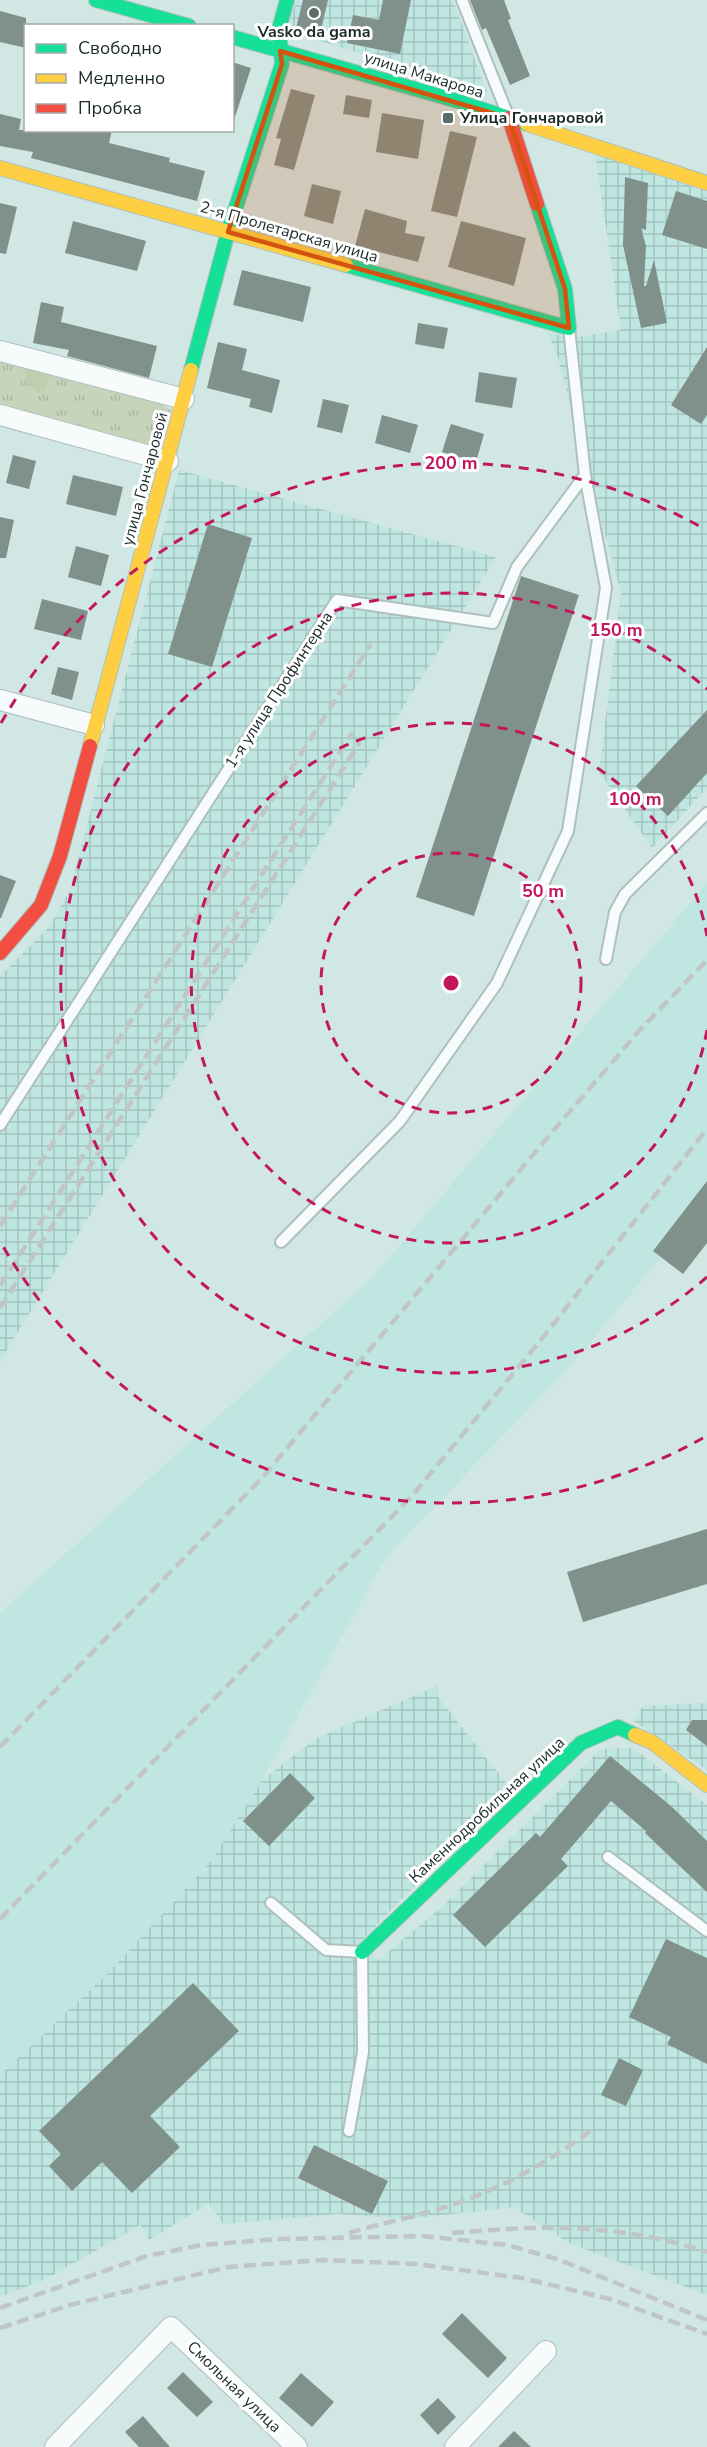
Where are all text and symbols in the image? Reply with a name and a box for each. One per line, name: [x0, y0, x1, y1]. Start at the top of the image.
marker: Vasko da gama: [307, 6, 321, 20]
place label: Vasko da gama: [257, 21, 370, 43]
legend: [24, 24, 234, 132]
text: Свободно: [78, 36, 162, 60]
street label: улица Макарова: [361, 46, 487, 104]
text: Медленно: [78, 66, 165, 90]
text: Пробка: [78, 96, 142, 120]
place label: Улица Гончаровой: [459, 107, 604, 129]
marker: Улица Гончаровой: [441, 111, 455, 125]
street label: 2-я Пролетарская улица: [197, 196, 381, 268]
street label: улица Гончаровой: [117, 410, 173, 548]
text: 200 m: [424, 451, 478, 475]
street label: 1-я улица Профинтерна: [220, 607, 338, 773]
text: 150 m: [589, 618, 643, 642]
text: 100 m: [608, 787, 662, 811]
text: 50 m: [522, 879, 564, 903]
centre of rings: [441, 973, 461, 993]
street label: Каменнодробильная улица: [404, 1732, 570, 1888]
street label: Смольная улица: [182, 2336, 286, 2438]

